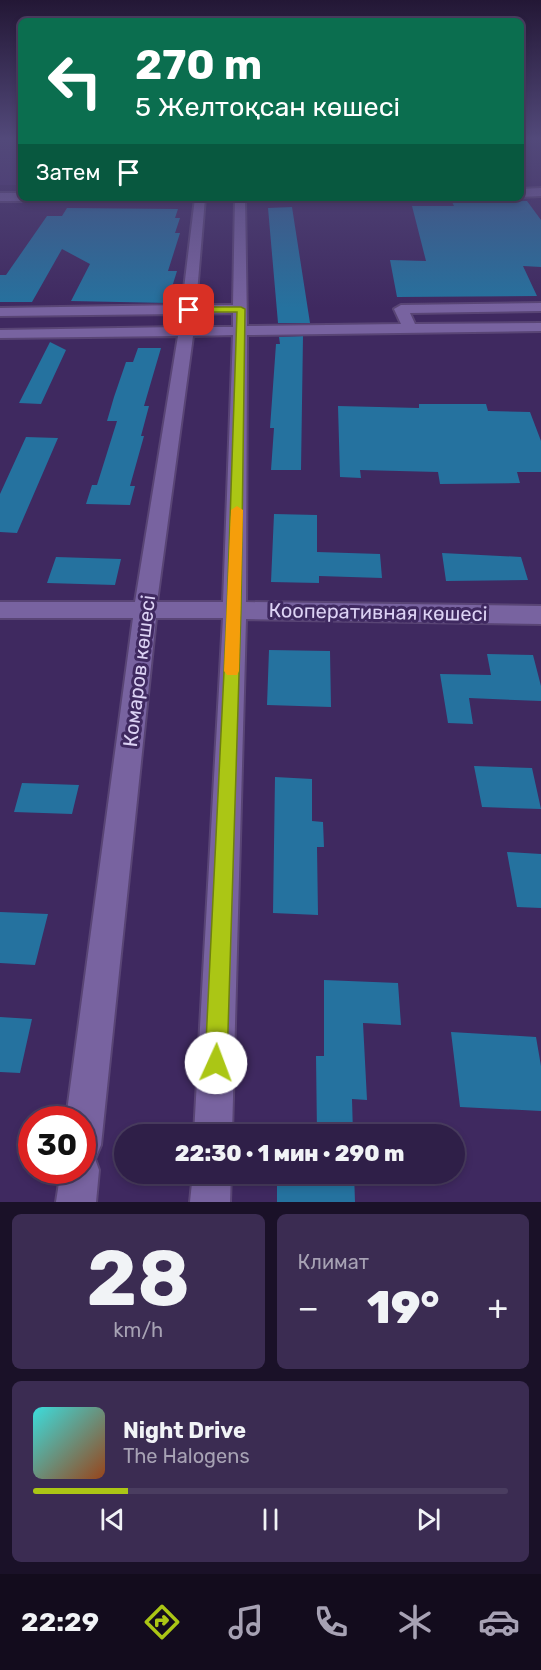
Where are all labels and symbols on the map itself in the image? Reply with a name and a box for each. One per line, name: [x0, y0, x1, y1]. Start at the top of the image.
pin: [163, 284, 214, 335]
street label: Комаров көшесі: [118, 594, 160, 748]
street label: Кооперативная көшесі: [268, 598, 488, 626]
position arrow: [184, 1031, 248, 1095]
speed limit sign: 30: [18, 1106, 96, 1184]

